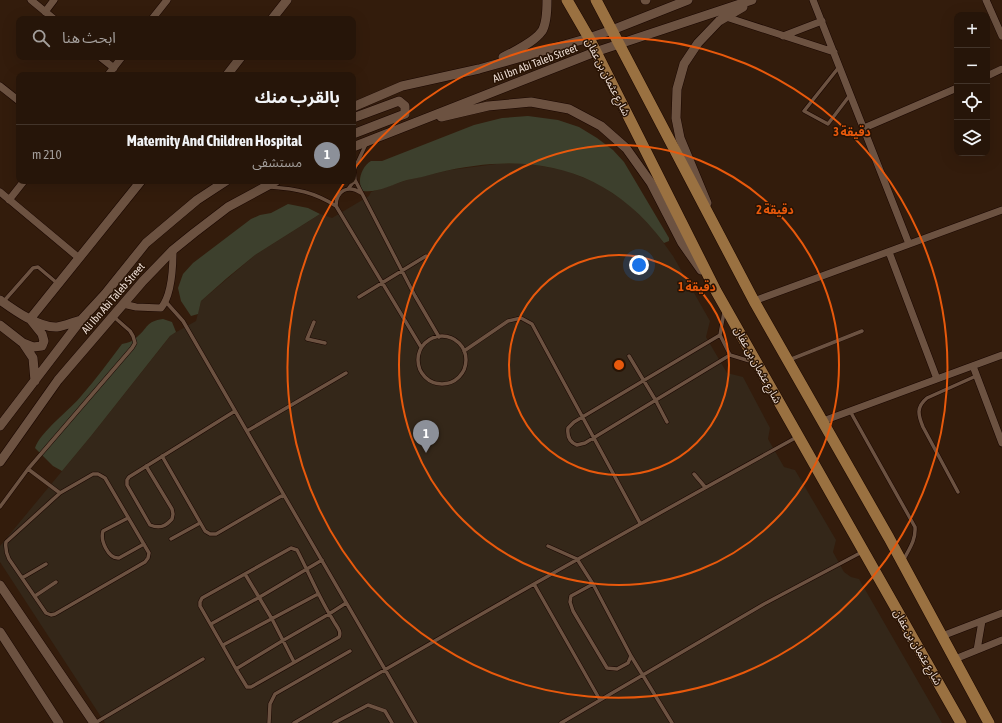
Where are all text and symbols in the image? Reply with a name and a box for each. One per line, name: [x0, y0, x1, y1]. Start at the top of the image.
map controls: [954, 12, 990, 156]
button: +: [954, 12, 990, 48]
search box: [16, 16, 356, 60]
icon: search: [30, 27, 52, 49]
text: ابحث هنا: [62, 29, 116, 46]
street label: شارع عثمان بن عفان: [581, 36, 633, 119]
street label: Ali Ibn Abi Taleb Street: [491, 41, 579, 85]
button: −: [954, 48, 990, 84]
button: locate: [954, 84, 990, 120]
text: بالقرب منك: [255, 87, 340, 107]
button: layers: [954, 120, 990, 156]
text: 3 دقيقة: [833, 125, 871, 139]
text: Maternity And Children Hospital: [127, 132, 302, 149]
text: 210 m: [32, 147, 62, 162]
text: 1: [324, 147, 330, 162]
text: مستشفى: [252, 155, 302, 170]
text: 2 دقيقة: [756, 203, 794, 217]
your location: [629, 255, 649, 275]
street label: Ali Ibn Abi Taleb Street: [79, 260, 147, 336]
text: 1 دقيقة: [678, 280, 716, 294]
street label: شارع عثمان بن عفان: [730, 325, 784, 407]
centre of rings: [612, 358, 626, 372]
pin: 1: [413, 420, 439, 453]
street label: شارع عثمان بن عفان: [890, 607, 945, 688]

